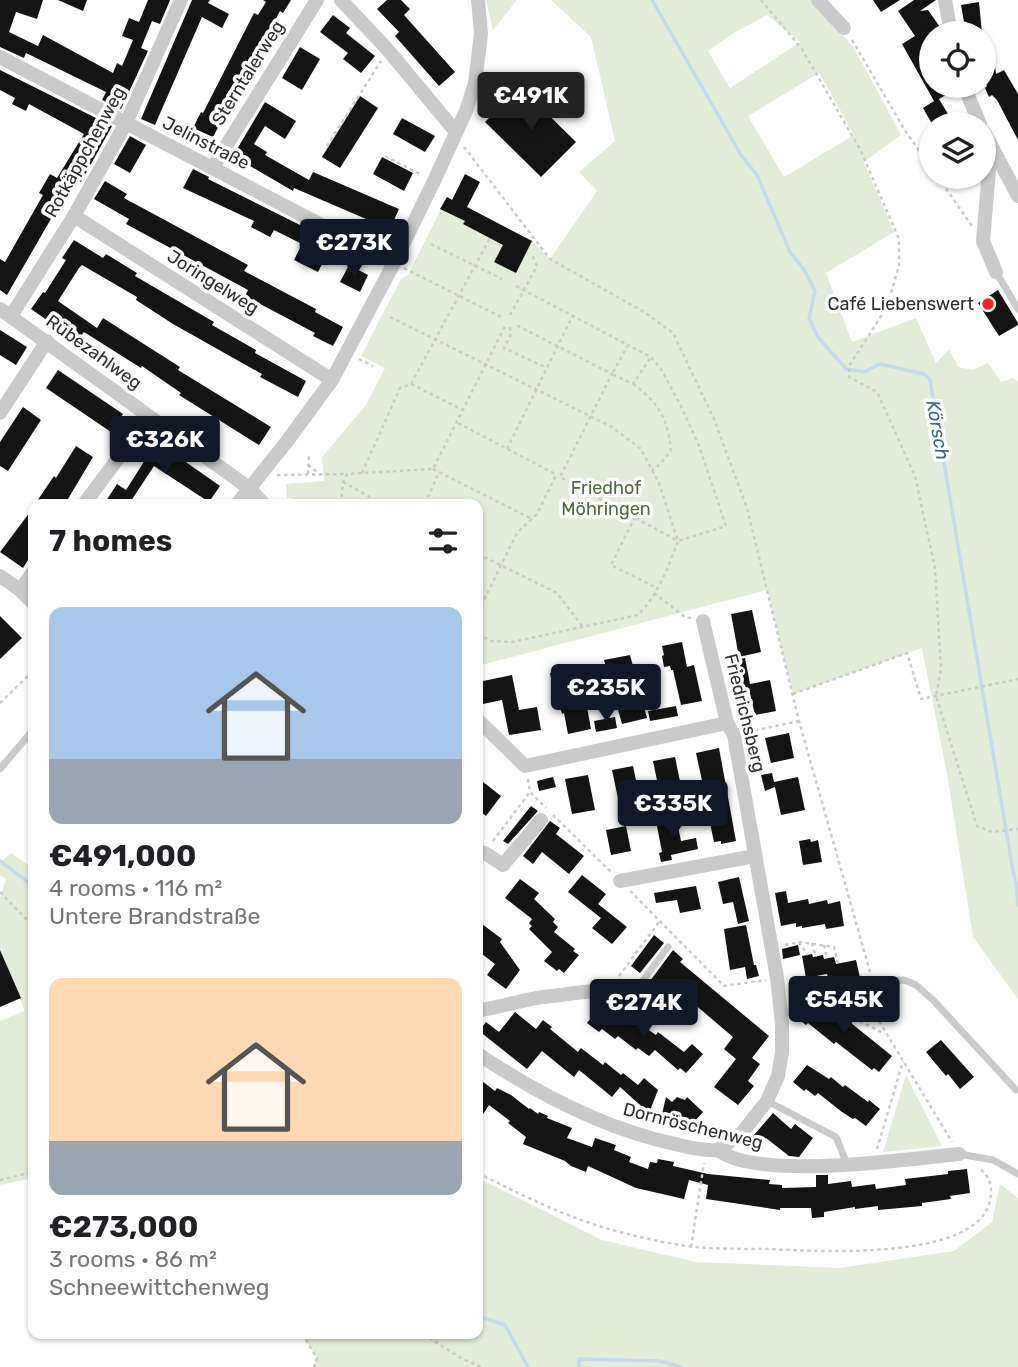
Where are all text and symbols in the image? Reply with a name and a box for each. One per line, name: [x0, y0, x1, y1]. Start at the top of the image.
street label: Sterntalerweg: [207, 17, 289, 129]
map controls: [919, 21, 996, 189]
button: locate: [919, 21, 996, 98]
pin: €491K: [482, 72, 580, 132]
text: €491K: [493, 81, 569, 109]
street label: Rotkäppchenweg: [40, 83, 130, 221]
street label: Jelinstraße: [159, 112, 253, 174]
button: layers: [919, 112, 996, 189]
pin: €273K: [305, 219, 403, 279]
text: €273K: [316, 228, 392, 256]
street label: Joringelweg: [163, 245, 263, 319]
place label: Café Liebenswert: [828, 293, 974, 315]
marker: Café Liebenswert: [980, 296, 996, 312]
street label: Rübezahlweg: [42, 310, 146, 394]
water label: Körsch: [921, 398, 955, 462]
pin: €326K: [116, 416, 214, 476]
text: €326K: [126, 425, 204, 453]
park label: Friedhof Möhringen: [561, 477, 651, 520]
icon: filters: [424, 522, 462, 560]
text: 7 homes: [49, 523, 172, 559]
street label: Friedrichsberg: [720, 651, 770, 775]
icon: home: [193, 653, 319, 779]
pin: €235K: [557, 664, 655, 724]
text: €235K: [567, 673, 645, 701]
pin: €335K: [624, 780, 722, 840]
text: €335K: [634, 789, 712, 817]
text: €491,000: [49, 838, 196, 874]
text: 4 rooms · 116 m²: [49, 874, 222, 902]
text: Untere Brandstraße: [49, 902, 260, 930]
pin: €545K: [795, 976, 893, 1036]
pin: €274K: [595, 979, 693, 1039]
text: €545K: [805, 985, 883, 1013]
text: €274K: [606, 988, 682, 1016]
icon: home: [193, 1024, 319, 1150]
street label: Dornröschenweg: [621, 1098, 765, 1154]
text: €273,000: [49, 1209, 198, 1245]
text: 3 rooms · 86 m²: [49, 1245, 217, 1273]
text: Schneewittchenweg: [49, 1273, 270, 1301]

